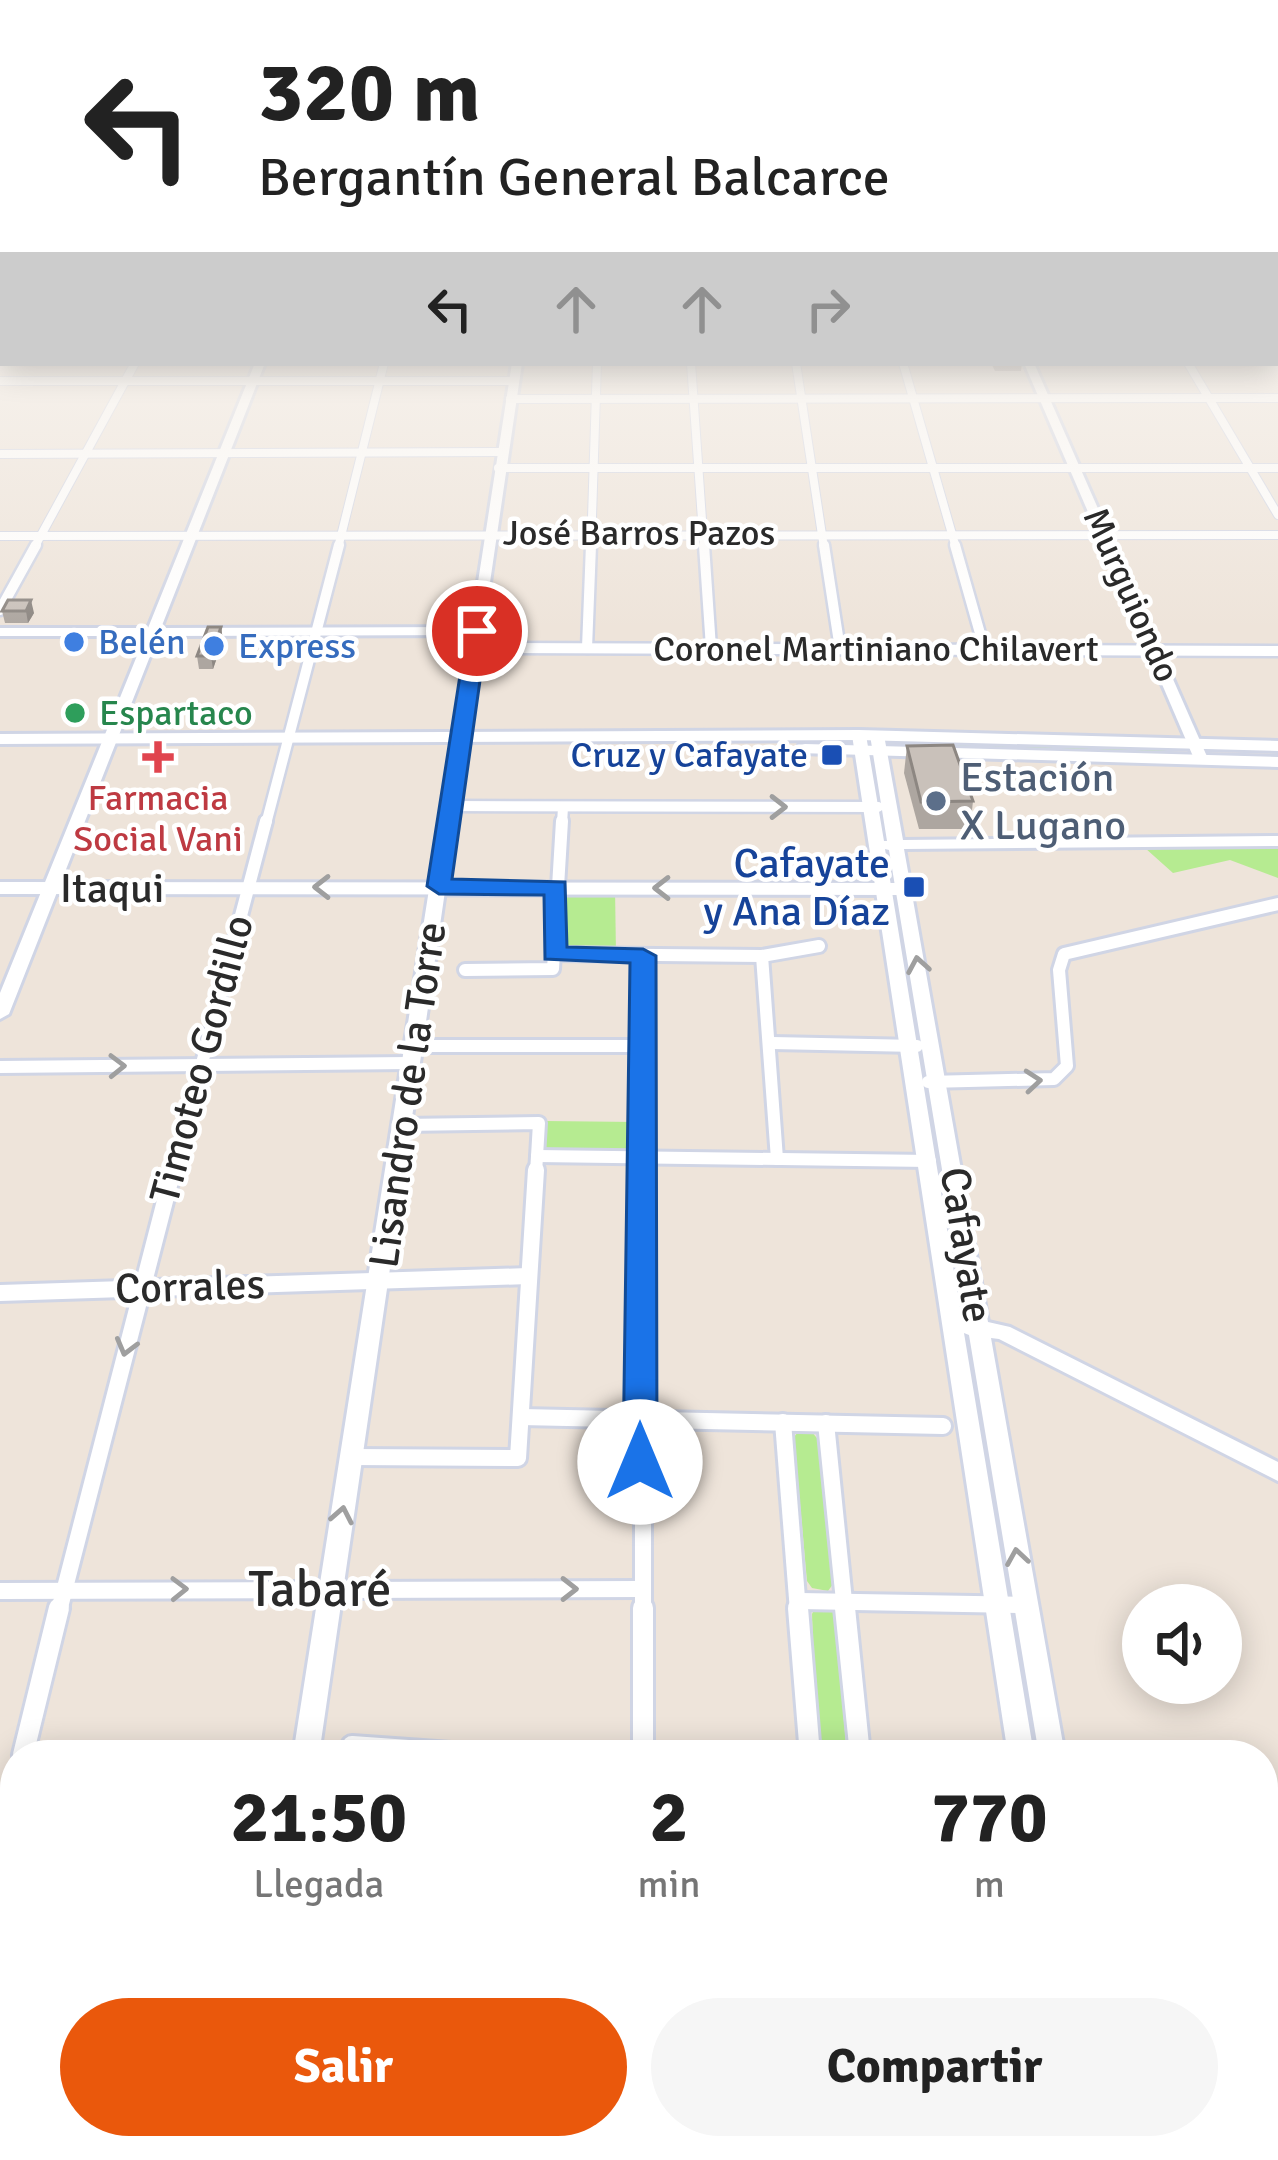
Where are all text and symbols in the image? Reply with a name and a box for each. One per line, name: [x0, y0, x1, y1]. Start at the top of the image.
text: 320 m: [258, 41, 480, 145]
icon: left: [60, 48, 216, 204]
text: Bergantín General Balcarce: [258, 144, 890, 211]
icon: left: [417, 276, 483, 342]
icon: ahead: [543, 276, 609, 342]
icon: ahead: [669, 276, 735, 342]
icon: right: [795, 276, 861, 342]
street label: Murguiondo: [1073, 501, 1189, 689]
street label: José Barros Pazos: [503, 511, 775, 556]
pin: [426, 580, 528, 682]
icon: arrive: [444, 598, 510, 664]
place label: Belén: [98, 620, 186, 665]
place label: Express: [238, 624, 356, 669]
street label: Coronel Martiniano Chilavert: [653, 627, 1099, 672]
marker: Belén: [61, 629, 87, 655]
marker: Express: [201, 633, 227, 659]
place label: Espartaco: [99, 691, 253, 736]
marker: Espartaco: [62, 700, 88, 726]
place label: Cruz y Cafayate: [570, 733, 808, 778]
marker: Cruz y Cafayate: [819, 742, 845, 768]
marker: Farmacia Social Vani: [145, 744, 171, 770]
place label: Estación X Lugano: [960, 752, 1126, 851]
place label: Farmacia Social Vani: [73, 776, 243, 862]
marker: Estación X Lugano: [923, 788, 949, 814]
one-way arrow: [770, 794, 788, 820]
place label: Cafayate y Ana Díaz: [703, 838, 890, 937]
street label: Itaqui: [60, 863, 164, 914]
one-way arrow: [312, 874, 330, 900]
marker: Cafayate y Ana Díaz: [901, 874, 927, 900]
one-way arrow: [652, 875, 670, 901]
street label: Timoteo Gordillo: [139, 909, 265, 1209]
street label: Lisandro de la Torre: [358, 919, 458, 1271]
one-way arrow: [907, 956, 932, 976]
one-way arrow: [109, 1053, 127, 1079]
one-way arrow: [1024, 1069, 1043, 1094]
street label: Cafayate: [929, 1164, 1003, 1326]
street label: Corrales: [114, 1259, 266, 1315]
one-way arrow: [116, 1336, 141, 1356]
position arrow: [577, 1399, 703, 1525]
one-way arrow: [328, 1505, 354, 1525]
one-way arrow: [1005, 1547, 1030, 1567]
street label: Tabaré: [248, 1558, 392, 1621]
one-way arrow: [561, 1576, 579, 1602]
one-way arrow: [170, 1577, 189, 1603]
map controls: [1122, 1584, 1242, 1704]
button: sound: [1122, 1584, 1242, 1704]
text: 21:50: [230, 1773, 407, 1862]
text: 2: [650, 1773, 688, 1862]
text: 770: [931, 1773, 1048, 1862]
text: Llegada: [253, 1860, 384, 1908]
text: min: [638, 1860, 701, 1908]
text: m: [974, 1860, 1005, 1908]
button: Salir: [60, 1998, 627, 2136]
button: Compartir: [651, 1998, 1218, 2136]

